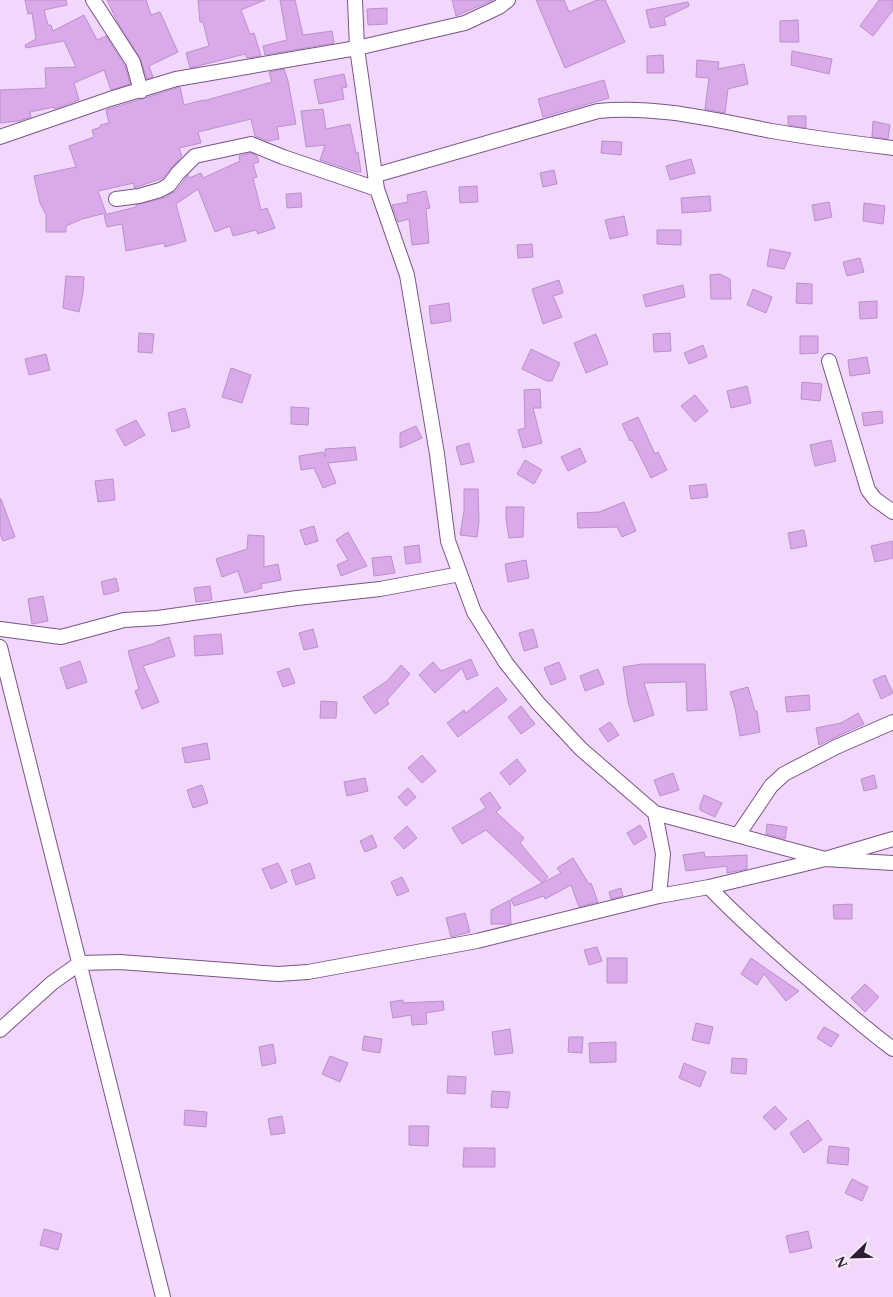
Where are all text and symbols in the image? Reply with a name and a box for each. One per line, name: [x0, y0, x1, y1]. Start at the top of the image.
north arrow: [828, 1232, 878, 1282]
text: N: [830, 1253, 853, 1271]

